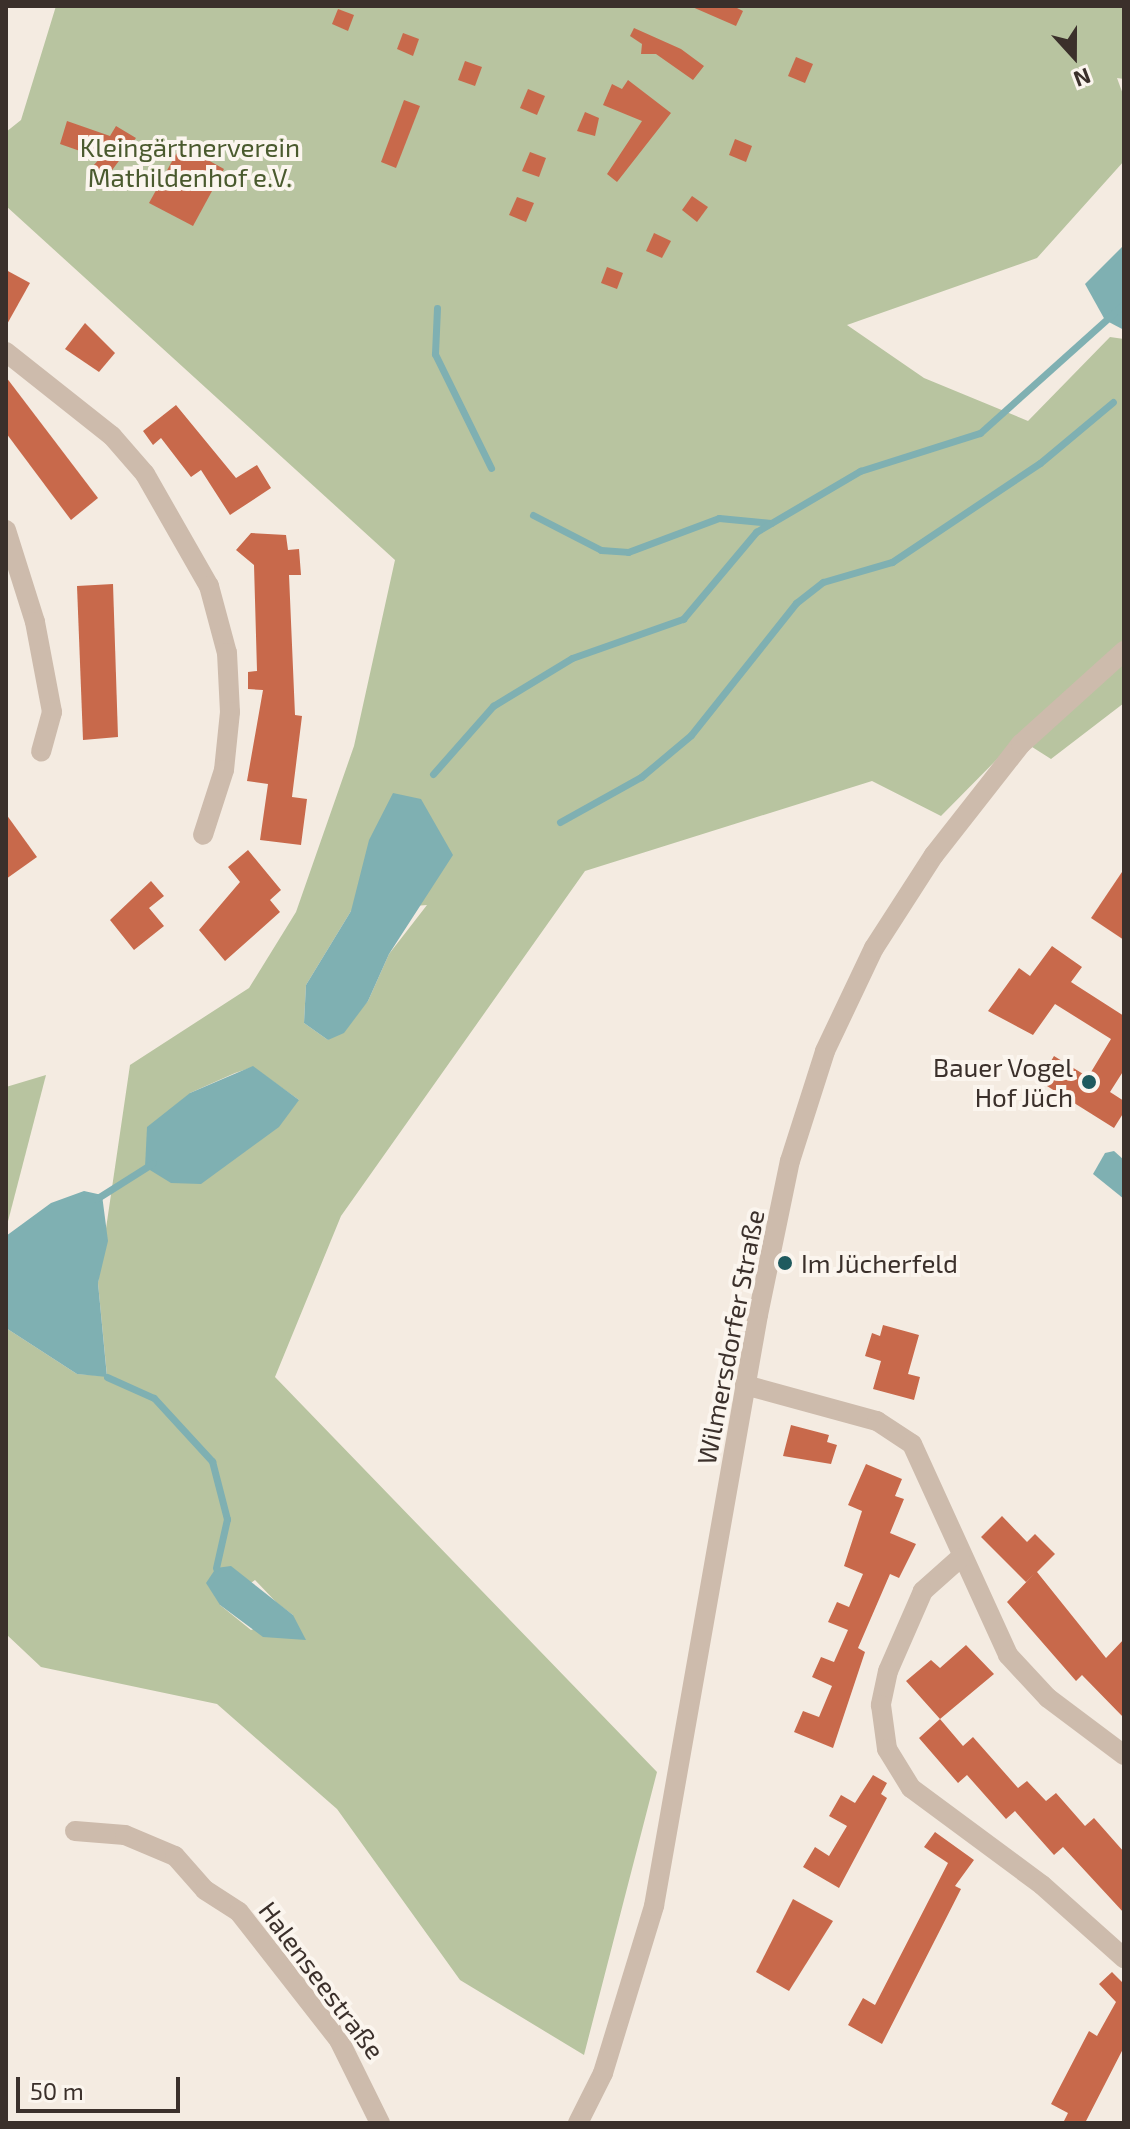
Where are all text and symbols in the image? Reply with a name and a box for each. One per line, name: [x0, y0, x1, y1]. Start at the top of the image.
north arrow: [1034, 16, 1114, 96]
text: N: [1071, 63, 1095, 93]
park label: Kleingärtnerverein Mathildenhof e.V.: [80, 131, 300, 192]
place label: Bauer Vogel Hof Jüch: [932, 1051, 1073, 1112]
marker: Bauer Vogel Hof Jüch: [1080, 1073, 1098, 1091]
street label: Wilmersdorfer Straße: [690, 1207, 770, 1467]
place label: Im Jücherfeld: [801, 1247, 959, 1279]
marker: Im Jücherfeld: [776, 1254, 794, 1272]
street label: Halenseestraße: [253, 1895, 391, 2065]
scale bar: [20, 2061, 184, 2111]
text: 50 m: [30, 2076, 84, 2105]

